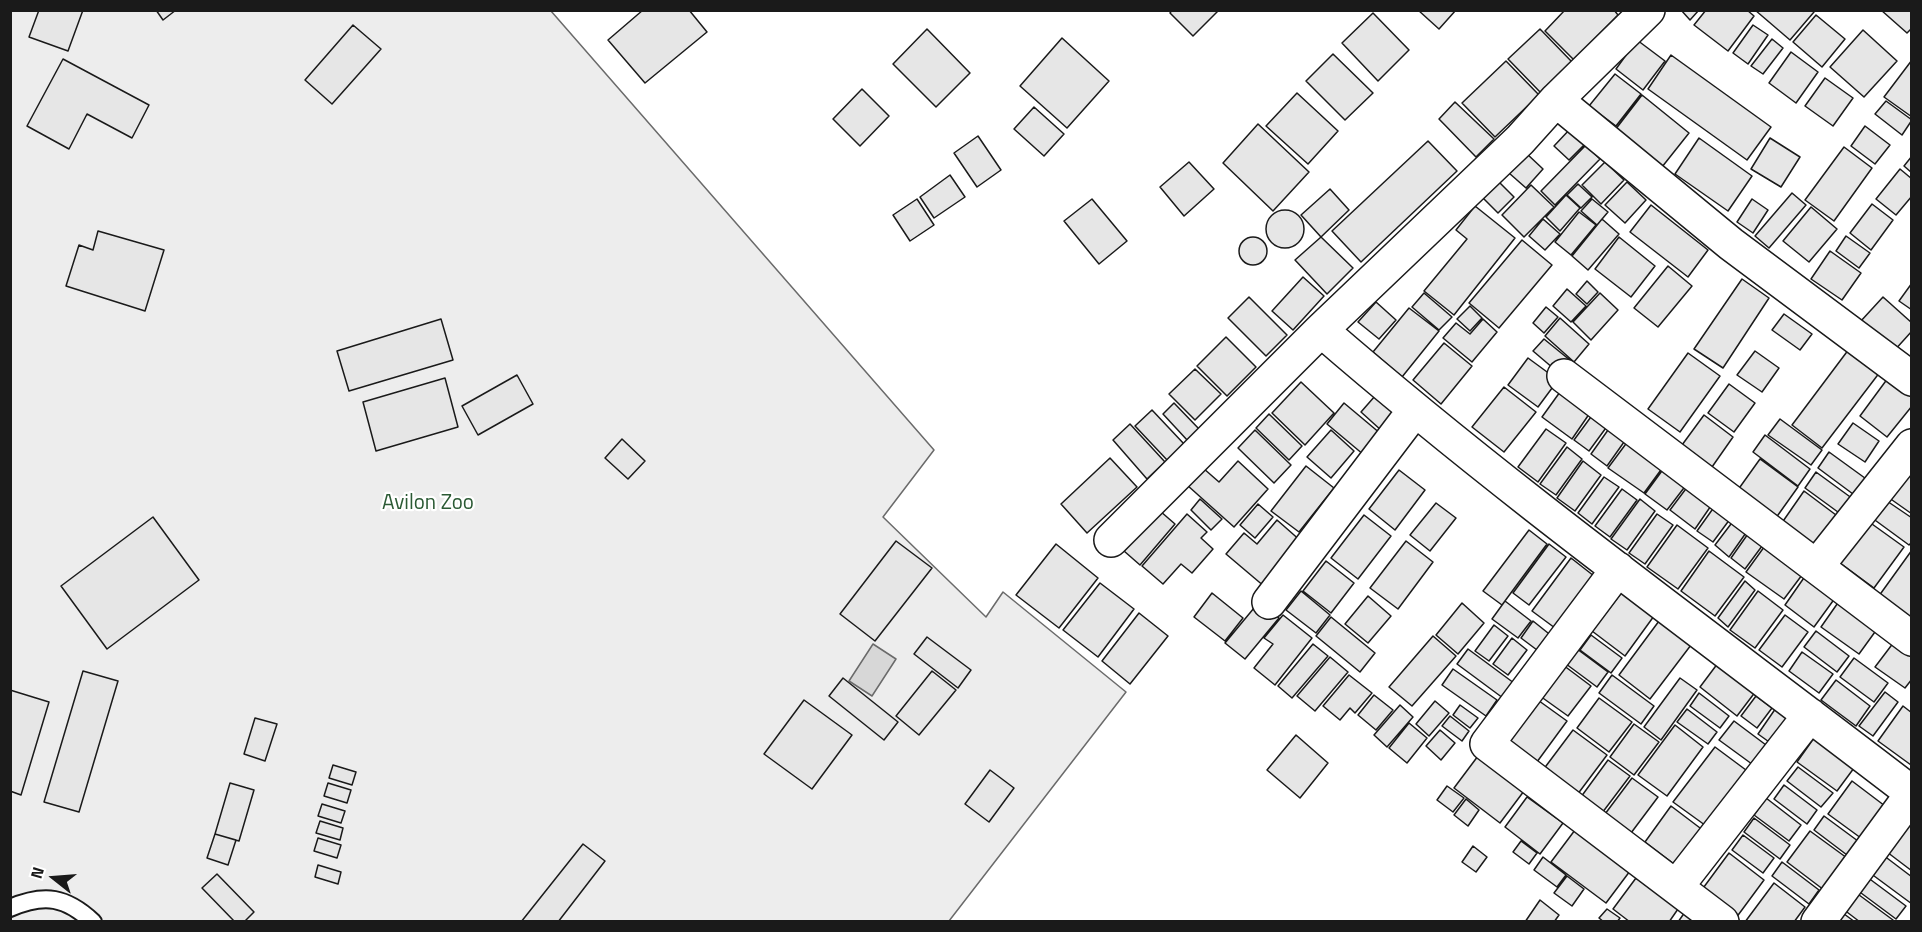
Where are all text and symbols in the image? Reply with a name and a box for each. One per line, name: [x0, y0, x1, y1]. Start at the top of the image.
park label: Avilon Zoo: [382, 491, 474, 517]
north arrow: [24, 848, 84, 908]
text: N: [24, 864, 50, 882]

